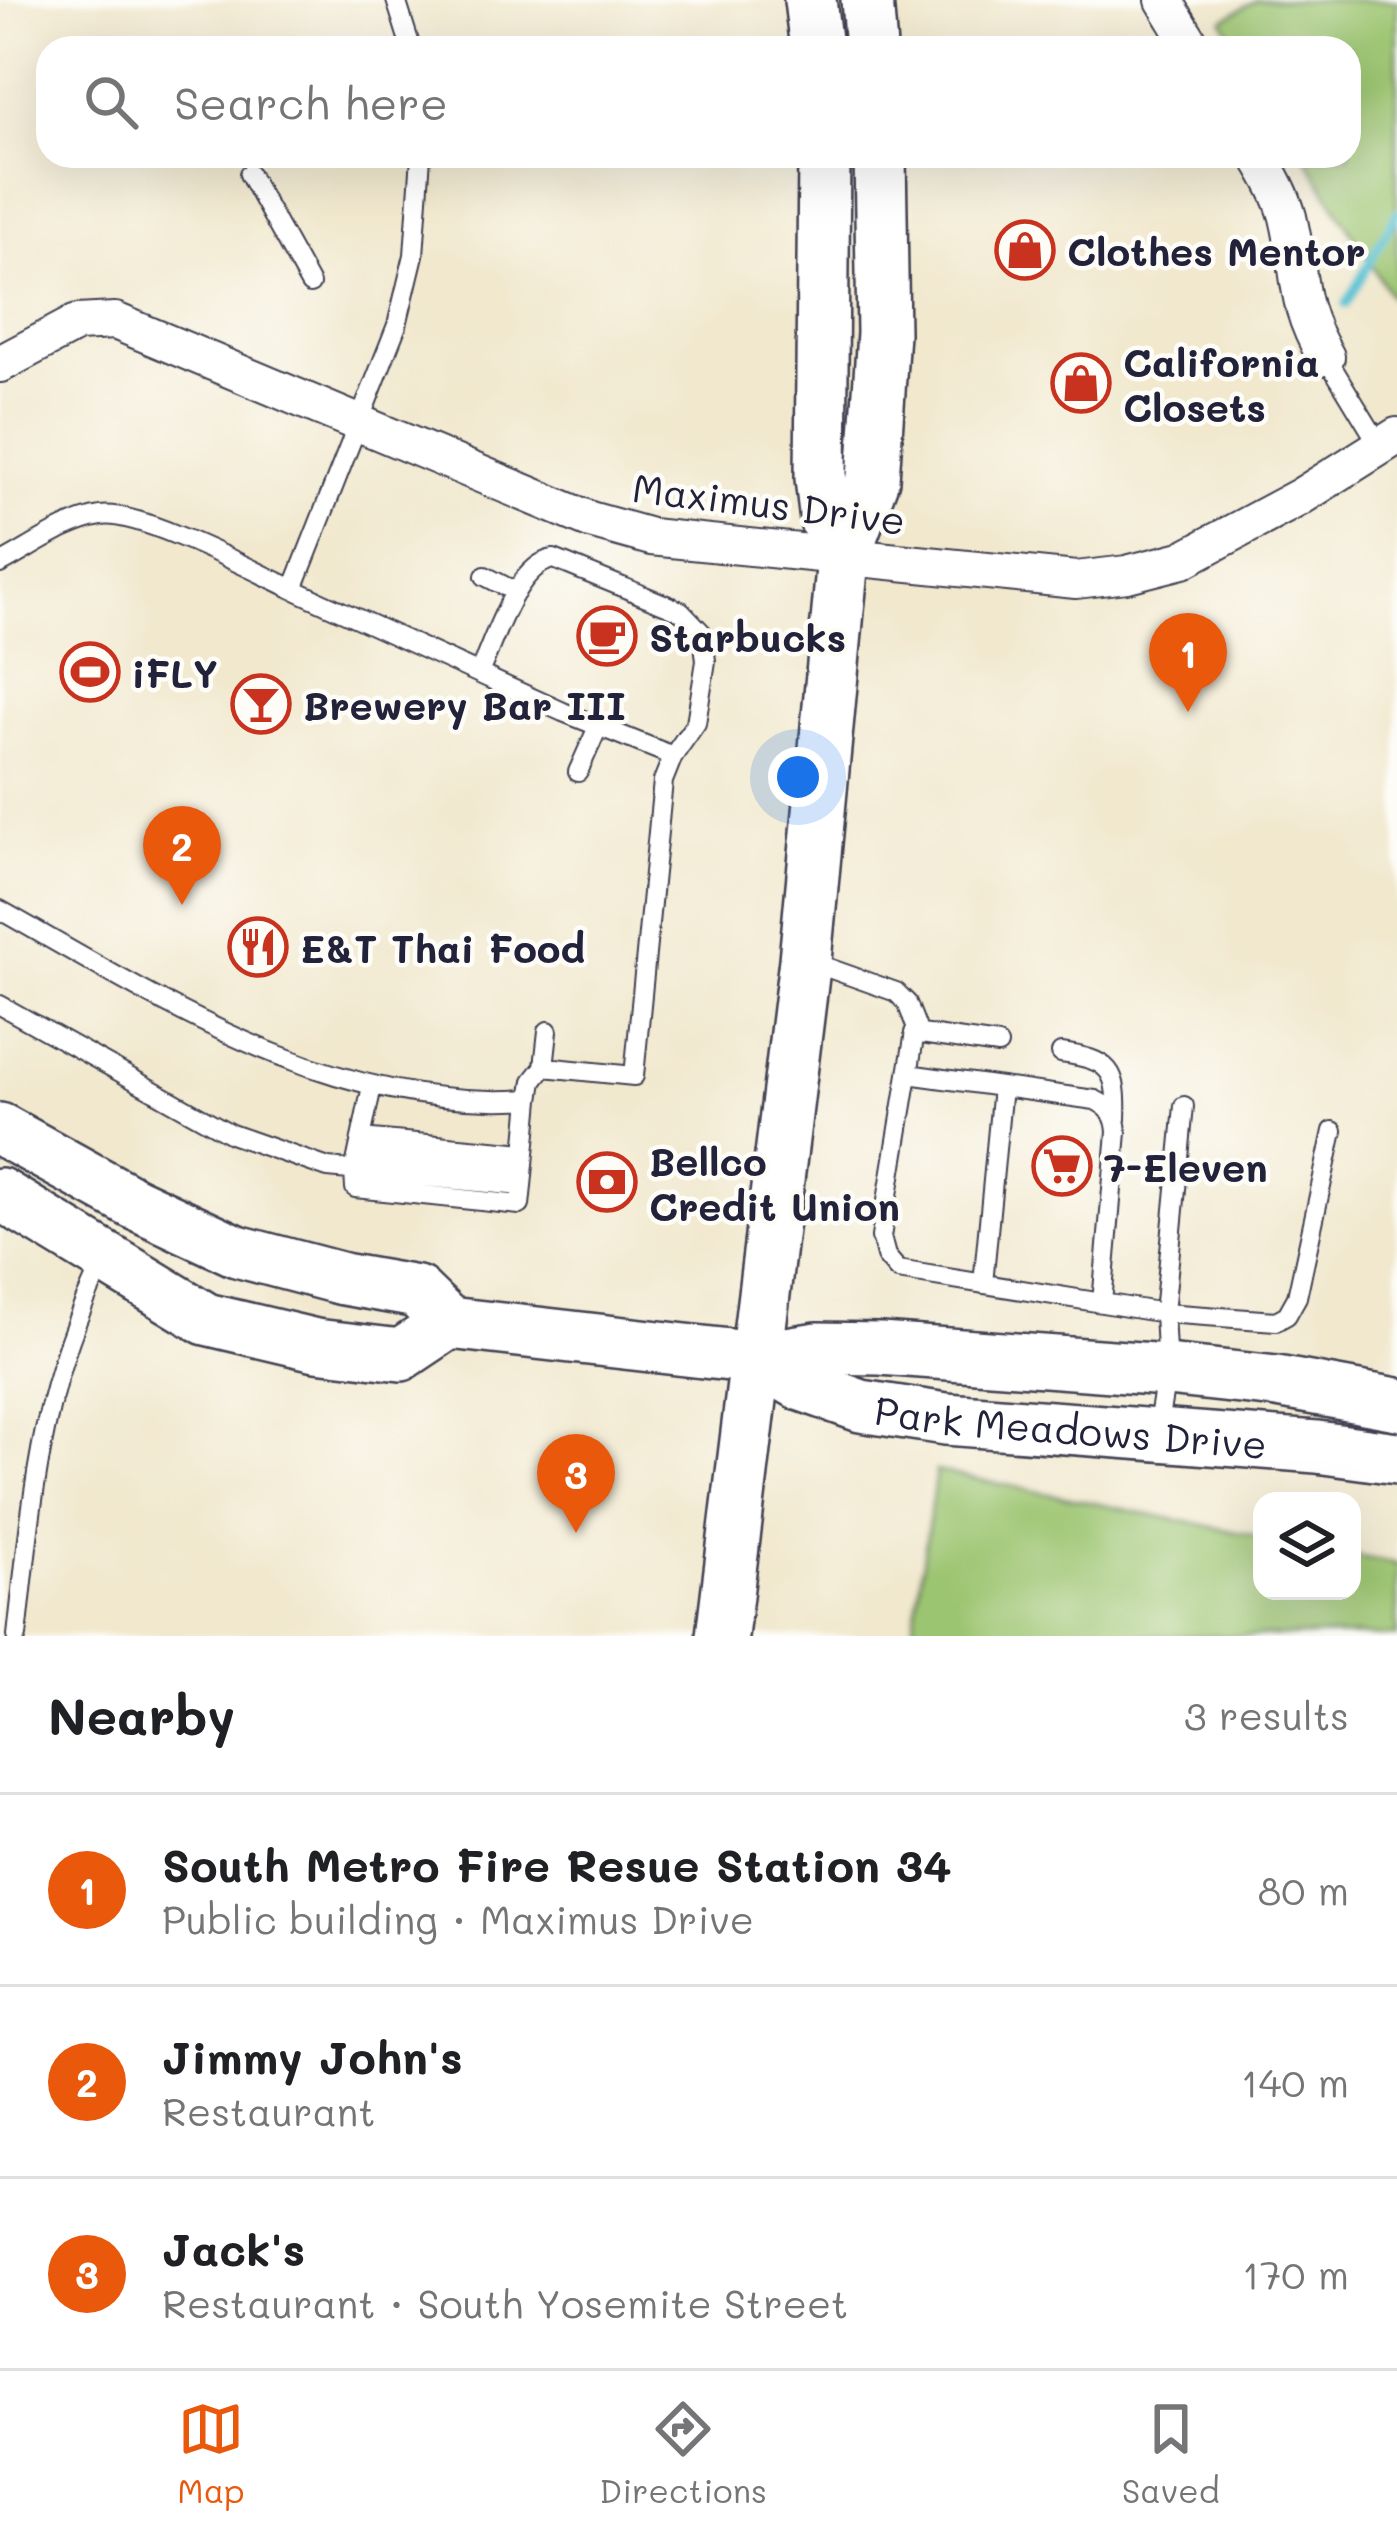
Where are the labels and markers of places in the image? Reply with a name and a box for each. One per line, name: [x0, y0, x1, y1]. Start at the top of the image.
shop icon: Clothes Mentor: [994, 219, 1056, 281]
place label: Clothes Mentor: [1067, 225, 1366, 276]
place label: California Closets: [1123, 336, 1320, 432]
shop icon: California Closets: [1050, 352, 1112, 414]
cafe icon: Starbucks: [576, 605, 638, 667]
place label: Starbucks: [649, 611, 846, 662]
pin: 1: [1149, 613, 1227, 712]
sports icon: iFLY: [59, 641, 121, 703]
place label: iFLY: [132, 647, 218, 698]
bar icon: Brewery Bar III: [230, 673, 292, 735]
place label: Brewery Bar III: [303, 679, 626, 730]
pin: 2: [143, 806, 221, 905]
restaurant icon: E&T Thai Food: [227, 916, 289, 978]
place label: E&T Thai Food: [300, 922, 585, 973]
place label: Bellco Credit Union: [649, 1135, 900, 1231]
supermarket icon: 7-Eleven: [1031, 1135, 1093, 1197]
place label: 7-Eleven: [1104, 1141, 1268, 1192]
bank icon: Bellco Credit Union: [576, 1151, 638, 1213]
pin: 3: [537, 1434, 615, 1533]

